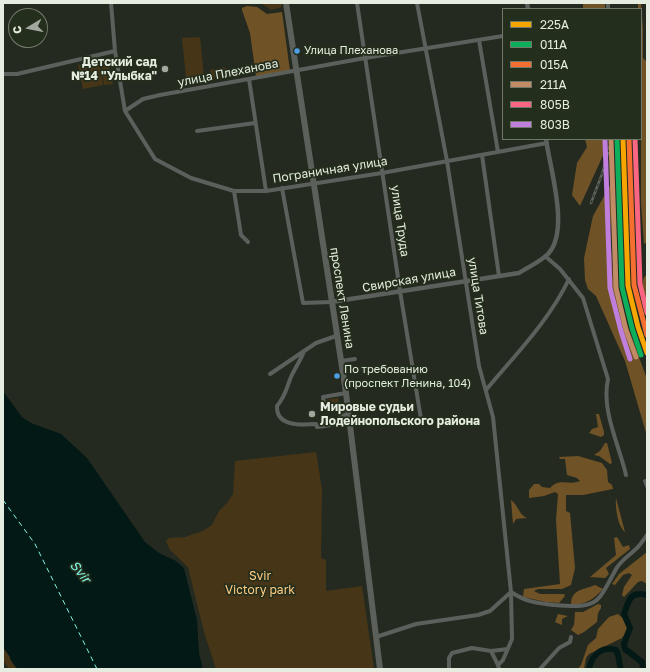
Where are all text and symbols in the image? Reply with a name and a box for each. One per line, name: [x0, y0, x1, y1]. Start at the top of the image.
north arrow: [8, 8, 48, 48]
legend: [502, 8, 642, 140]
text: 225А: [540, 17, 569, 32]
text: С: [10, 25, 24, 35]
text: 011А: [540, 37, 567, 52]
place label: Улица Плеханова: [304, 44, 398, 58]
marker: Улица Плеханова: [292, 46, 302, 56]
place label: Детский сад №14 "Улыбка": [71, 55, 157, 83]
street label: улица Плеханова: [176, 56, 280, 90]
text: 015А: [540, 57, 568, 72]
marker: Детский сад №14 "Улыбка": [160, 64, 170, 74]
text: 211А: [540, 77, 567, 92]
text: 805В: [540, 97, 570, 112]
text: 803В: [540, 117, 570, 132]
street label: Пограничная улица: [271, 154, 389, 186]
street label: улица Труда: [388, 184, 412, 258]
street label: проспект Ленина: [327, 246, 357, 350]
street label: улица Титова: [465, 256, 491, 336]
street label: Свирская улица: [361, 265, 457, 295]
place label: По требованию (проспект Ленина, 104): [344, 363, 471, 389]
marker: По требованию (проспект Ленина, 104): [332, 371, 342, 381]
place label: Мировые судьи Лодейнопольского района: [320, 400, 480, 428]
marker: Мировые судьи Лодейнопольского района: [307, 409, 317, 419]
water label: Svir: [66, 558, 94, 586]
park label: Svir Victory park: [225, 569, 295, 597]

